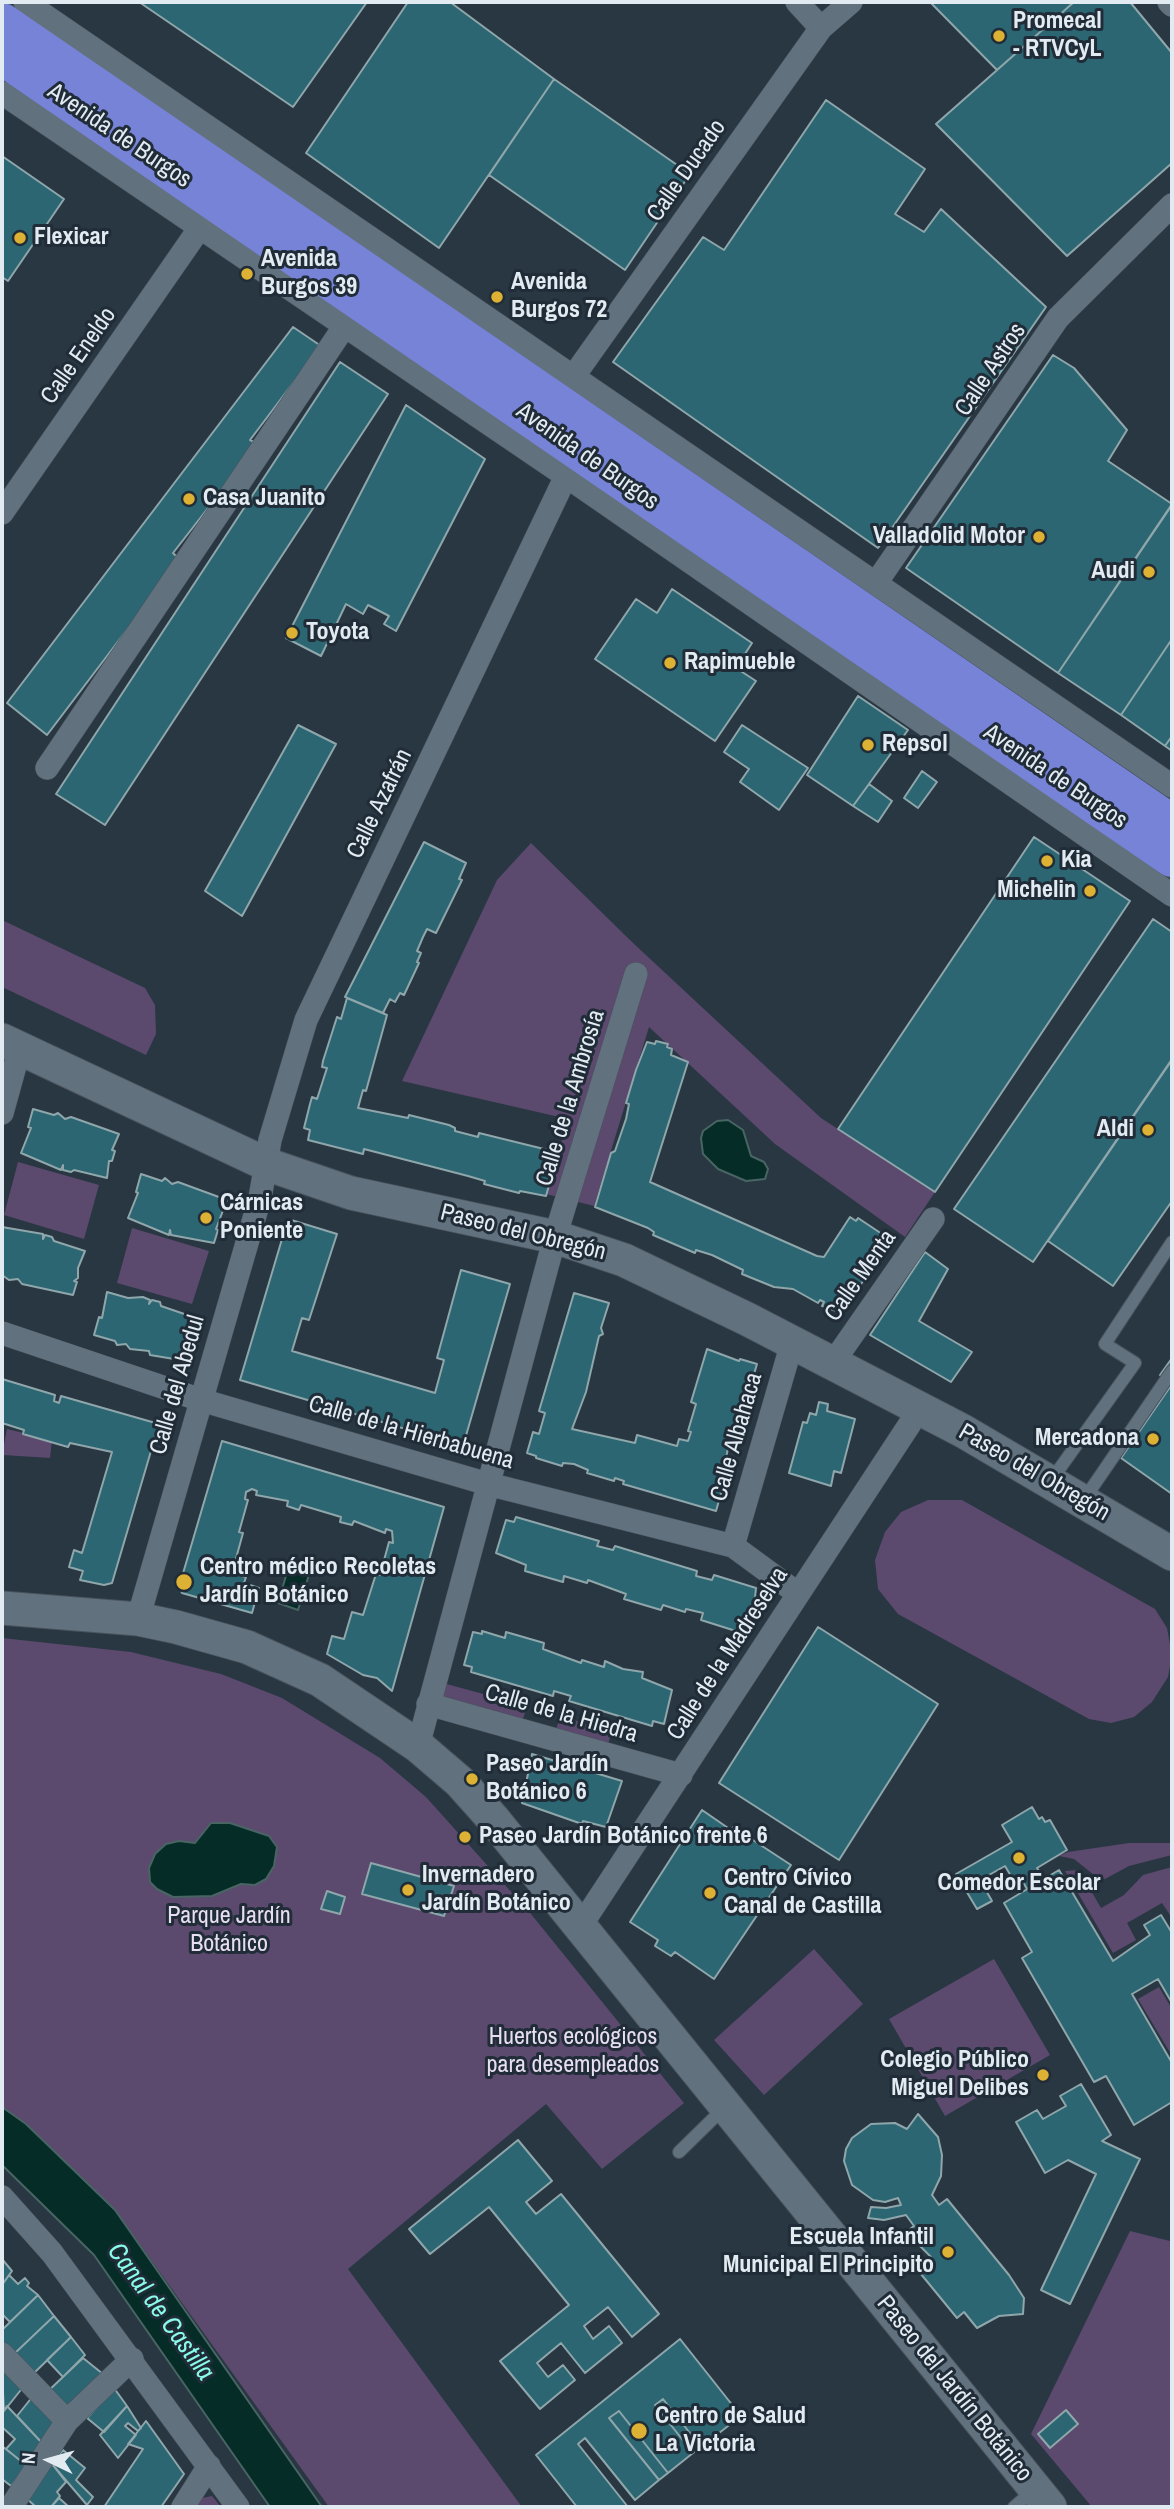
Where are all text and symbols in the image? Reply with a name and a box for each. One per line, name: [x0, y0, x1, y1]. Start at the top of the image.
place label: Promecal - RTVCyL: [1013, 8, 1102, 64]
marker: Promecal - RTVCyL: [991, 28, 1007, 44]
street label: Avenida de Burgos: [42, 77, 196, 195]
street label: Calle Ducado: [641, 114, 733, 228]
place label: Flexicar: [34, 224, 108, 252]
marker: Flexicar: [12, 230, 28, 246]
place label: Avenida Burgos 39: [261, 246, 357, 302]
marker: Avenida Burgos 39: [239, 266, 255, 282]
place label: Avenida Burgos 72: [511, 269, 607, 325]
marker: Avenida Burgos 72: [489, 289, 505, 305]
street label: Calle Eneldo: [35, 302, 123, 410]
street label: Calle Astros: [949, 318, 1033, 422]
street label: Avenida de Burgos: [510, 397, 664, 517]
place label: Casa Juanito: [203, 485, 325, 513]
marker: Casa Juanito: [181, 491, 197, 507]
place label: Valladolid Motor: [873, 523, 1025, 551]
marker: Valladolid Motor: [1031, 529, 1047, 545]
place label: Audi: [1091, 558, 1135, 586]
marker: Audi: [1141, 564, 1157, 580]
place label: Toyota: [306, 619, 369, 647]
marker: Toyota: [284, 625, 300, 641]
place label: Rapimueble: [684, 649, 796, 677]
marker: Rapimueble: [662, 655, 678, 671]
street label: Avenida de Burgos: [978, 718, 1132, 836]
place label: Repsol: [882, 731, 948, 759]
marker: Repsol: [860, 737, 876, 753]
street label: Calle Azafrán: [341, 745, 419, 863]
place label: Kia: [1061, 847, 1092, 875]
marker: Kia: [1039, 853, 1055, 869]
place label: Michelin: [997, 877, 1076, 905]
marker: Michelin: [1082, 883, 1098, 899]
street label: Calle de la Ambrosía: [531, 1006, 611, 1190]
place label: Aldi: [1097, 1116, 1134, 1144]
marker: Aldi: [1140, 1122, 1156, 1138]
place label: Cárnicas Poniente: [220, 1190, 303, 1246]
street label: Paseo del Obregón: [437, 1199, 609, 1267]
marker: Cárnicas Poniente: [198, 1210, 214, 1226]
street label: Calle Menta: [819, 1225, 903, 1327]
street label: Calle del Abedul: [144, 1312, 212, 1458]
street label: Calle Albahaca: [705, 1369, 769, 1505]
street label: Calle de la Hierbabuena: [305, 1390, 517, 1476]
street label: Paseo del Obregón: [953, 1418, 1115, 1528]
place label: Mercadona: [1035, 1425, 1139, 1453]
marker: Mercadona: [1145, 1431, 1161, 1447]
place label: Centro médico Recoletas Jardín Botánico: [200, 1554, 436, 1610]
street label: Calle de la Madreselva: [661, 1562, 795, 1746]
marker: Centro médico Recoletas Jardín Botánico: [174, 1572, 194, 1592]
street label: Calle de la Hiedra: [481, 1678, 641, 1750]
place label: Paseo Jardín Botánico 6: [486, 1751, 609, 1807]
marker: Paseo Jardín Botánico 6: [464, 1771, 480, 1787]
place label: Paseo Jardín Botánico frente 6: [479, 1823, 768, 1851]
marker: Paseo Jardín Botánico frente 6: [457, 1829, 473, 1845]
marker: Comedor Escolar: [1011, 1850, 1027, 1866]
place label: Invernadero Jardín Botánico: [422, 1862, 571, 1918]
place label: Centro Cívico Canal de Castilla: [724, 1865, 882, 1921]
place label: Comedor Escolar: [938, 1870, 1100, 1898]
marker: Invernadero Jardín Botánico: [400, 1882, 416, 1898]
marker: Centro Cívico Canal de Castilla: [702, 1885, 718, 1901]
park label: Parque Jardín Botánico: [167, 1903, 291, 1959]
park label: Huertos ecológicos para desempleados: [487, 2024, 659, 2080]
place label: Colegio Público Miguel Delibes: [880, 2047, 1029, 2103]
marker: Colegio Público Miguel Delibes: [1035, 2067, 1051, 2083]
place label: Escuela Infantil Municipal El Principito: [723, 2224, 934, 2280]
water label: Canal de Castilla: [100, 2237, 220, 2387]
marker: Escuela Infantil Municipal El Principito: [940, 2244, 956, 2260]
street label: Paseo del Jardín Botánico: [870, 2290, 1038, 2488]
place label: Centro de Salud La Victoria: [655, 2403, 806, 2459]
marker: Centro de Salud La Victoria: [629, 2421, 649, 2441]
north arrow: [14, 2425, 84, 2495]
text: N: [15, 2451, 42, 2465]

